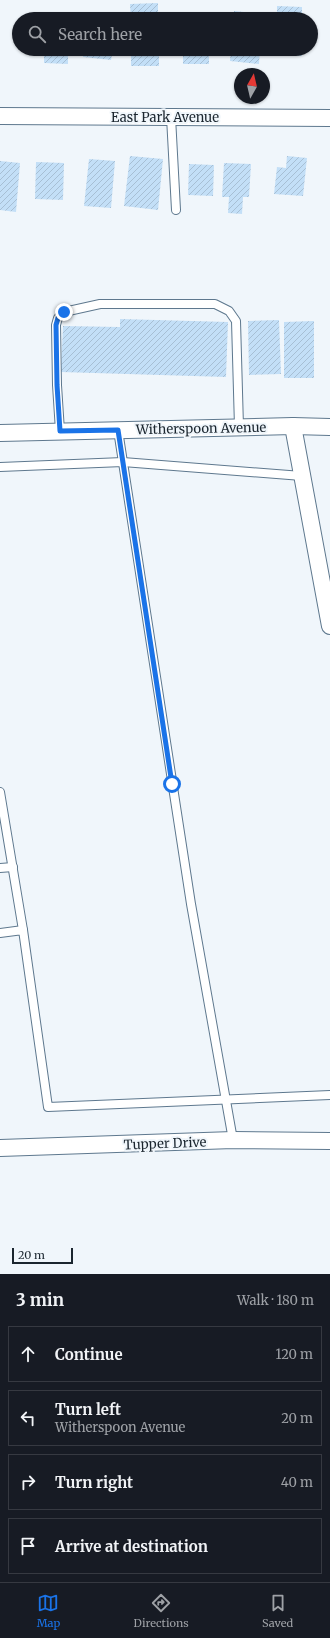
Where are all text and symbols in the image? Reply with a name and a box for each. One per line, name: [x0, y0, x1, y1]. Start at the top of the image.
search box: [12, 12, 318, 56]
icon: search: [26, 23, 48, 45]
text: Search here: [58, 25, 142, 44]
north arrow: [234, 68, 270, 104]
street label: East Park Avenue: [111, 109, 219, 126]
route end: [55, 303, 73, 321]
street label: Witherspoon Avenue: [135, 419, 267, 438]
route start: [163, 775, 181, 793]
street label: Tupper Drive: [123, 1134, 207, 1153]
scale bar: [12, 1246, 73, 1265]
text: 20 m: [18, 1248, 45, 1262]
text: 3 min: [16, 1289, 64, 1311]
text: Walk · 180 m: [237, 1292, 314, 1309]
icon: ahead: [17, 1343, 39, 1365]
text: Continue: [55, 1345, 123, 1364]
text: 120 m: [275, 1346, 313, 1363]
text: Turn left: [55, 1400, 121, 1419]
icon: left: [17, 1407, 39, 1429]
text: 20 m: [281, 1410, 313, 1427]
text: Witherspoon Avenue: [55, 1419, 185, 1436]
icon: right: [17, 1471, 39, 1493]
text: Turn right: [55, 1473, 133, 1492]
text: 40 m: [281, 1474, 313, 1491]
icon: arrive: [17, 1535, 39, 1557]
text: Arrive at destination: [55, 1537, 208, 1556]
tab: Map: [37, 1592, 60, 1630]
tab: Directions: [134, 1592, 189, 1630]
tab: Saved: [262, 1592, 293, 1630]

